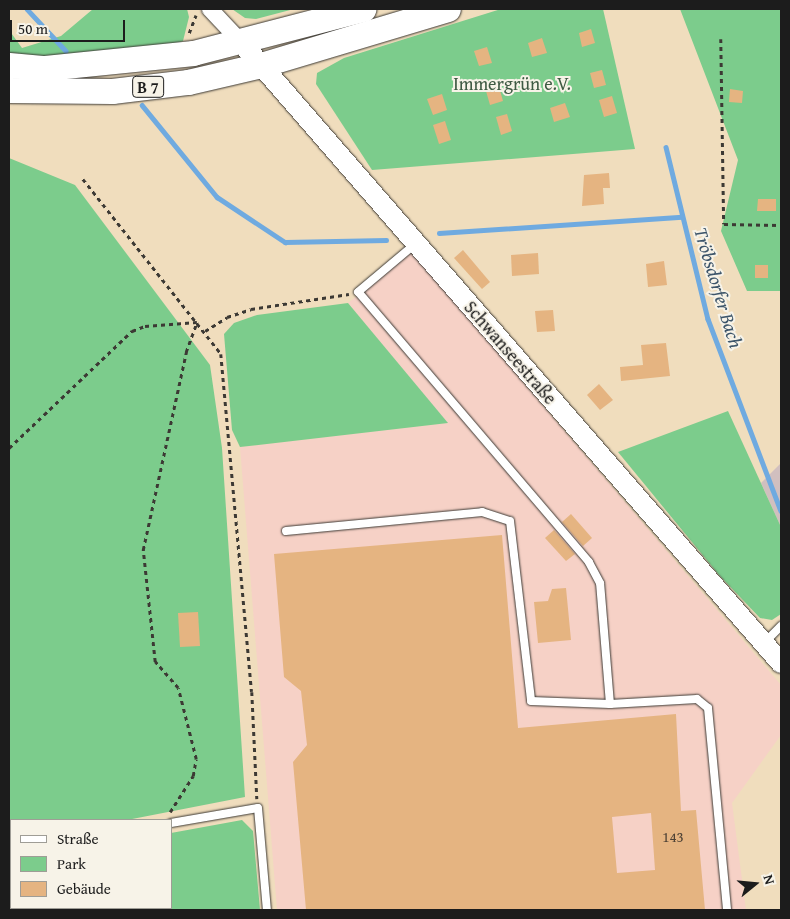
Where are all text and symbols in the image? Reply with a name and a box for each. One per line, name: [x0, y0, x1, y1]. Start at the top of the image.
scale bar: [12, 10, 128, 42]
text: 50 m: [18, 18, 48, 39]
park label: Immergrün e.V.: [453, 73, 571, 95]
road number: B 7: [132, 74, 164, 100]
water label: Tröbsdorfer Bach: [689, 225, 747, 351]
street label: Schwanseestraße: [459, 297, 561, 409]
legend: [10, 819, 172, 909]
text: Straße: [57, 828, 99, 849]
house number: 143: [662, 828, 684, 846]
text: Park: [57, 853, 86, 874]
north arrow: [730, 859, 780, 909]
text: N: [758, 872, 780, 887]
text: Gebäude: [57, 878, 111, 899]

